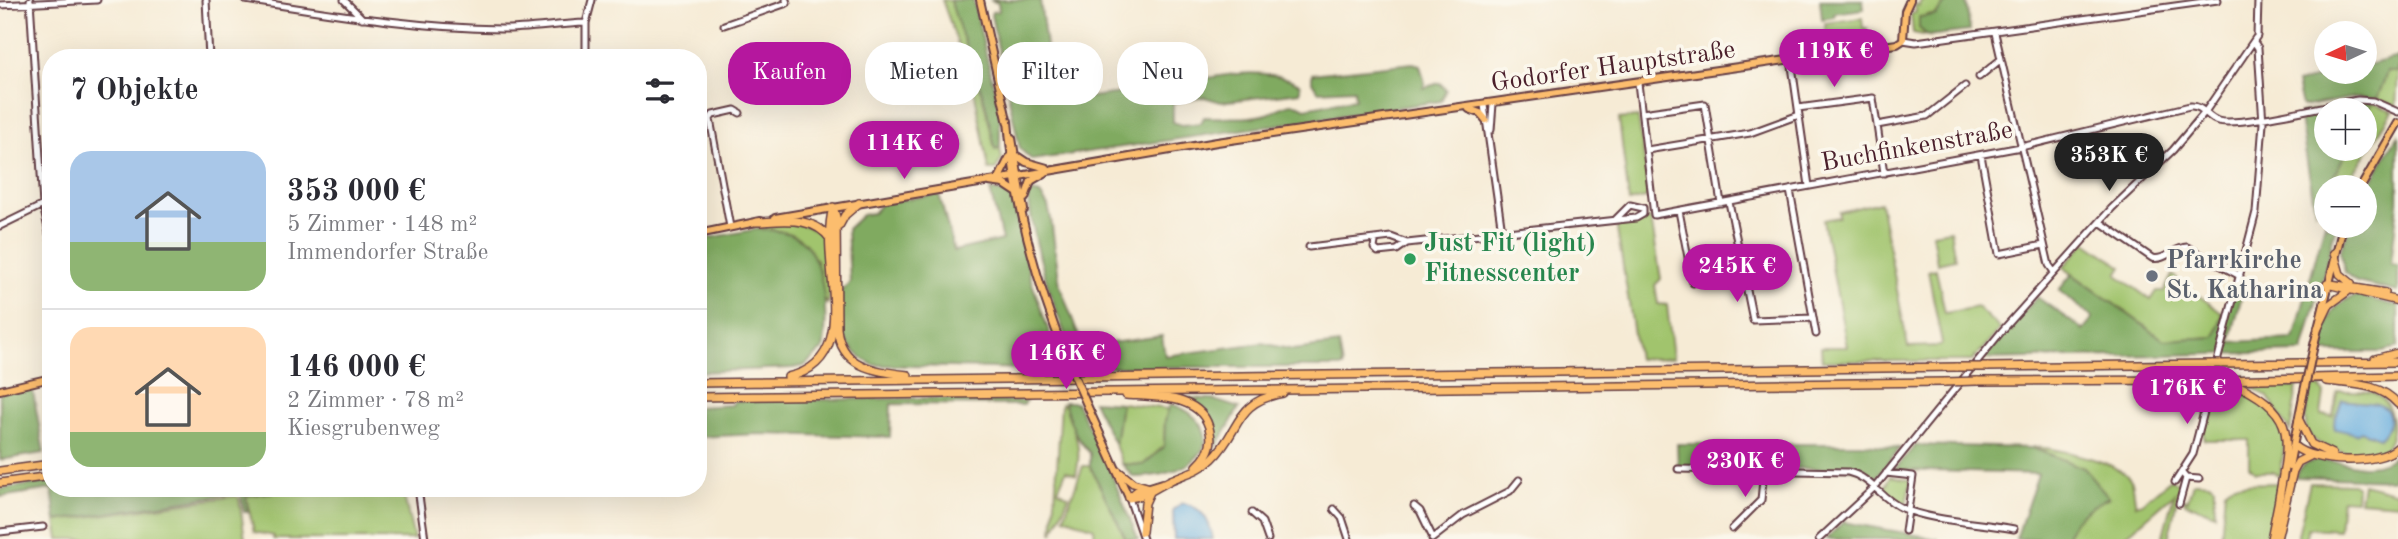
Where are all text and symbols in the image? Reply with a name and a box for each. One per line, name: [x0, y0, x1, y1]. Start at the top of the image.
north arrow: [2314, 21, 2376, 84]
map controls: [2314, 21, 2377, 238]
pin: 119K €: [1777, 29, 1891, 89]
street label: Godorfer Hauptstraße: [1489, 37, 1737, 97]
text: 119K €: [1795, 40, 1873, 63]
chip: Kaufen: [728, 42, 851, 105]
chip: Mieten: [865, 42, 983, 105]
chip: Filter: [997, 42, 1103, 105]
chip: Neu: [1117, 42, 1208, 105]
icon: filters: [641, 72, 679, 110]
text: 7 Objekte: [70, 76, 199, 106]
button: +: [2314, 98, 2377, 161]
street label: Buchfinkenstraße: [1819, 117, 2015, 177]
pin: 114K €: [847, 122, 961, 181]
text: 114K €: [865, 132, 943, 155]
pin: 353K €: [2052, 134, 2166, 193]
text: 353K €: [2070, 144, 2148, 167]
button: −: [2314, 175, 2377, 238]
text: 353 000 €: [287, 177, 426, 207]
icon: home: [126, 179, 210, 263]
text: 5 Zimmer · 148 m²: [287, 213, 477, 236]
place label: Just Fit (light) Fitnesscenter: [1424, 231, 1596, 287]
text: Immendorfer Straße: [287, 241, 488, 264]
pin: 245K €: [1680, 244, 1794, 304]
place label: Pfarrkirche St. Katharina: [2166, 248, 2323, 304]
marker: Just Fit (light) Fitnesscenter: [1402, 251, 1418, 267]
text: 245K €: [1698, 255, 1776, 278]
marker: Pfarrkirche St. Katharina: [2144, 268, 2160, 284]
pin: 146K €: [1009, 332, 1123, 391]
text: 146K €: [1027, 342, 1105, 365]
text: 146 000 €: [287, 353, 426, 383]
icon: home: [126, 355, 210, 439]
pin: 176K €: [2130, 366, 2244, 426]
text: 176K €: [2148, 377, 2226, 400]
text: 2 Zimmer · 78 m²: [287, 389, 464, 412]
text: Kiesgrubenweg: [287, 417, 440, 440]
pin: 230K €: [1688, 440, 1802, 499]
text: 230K €: [1706, 450, 1784, 473]

